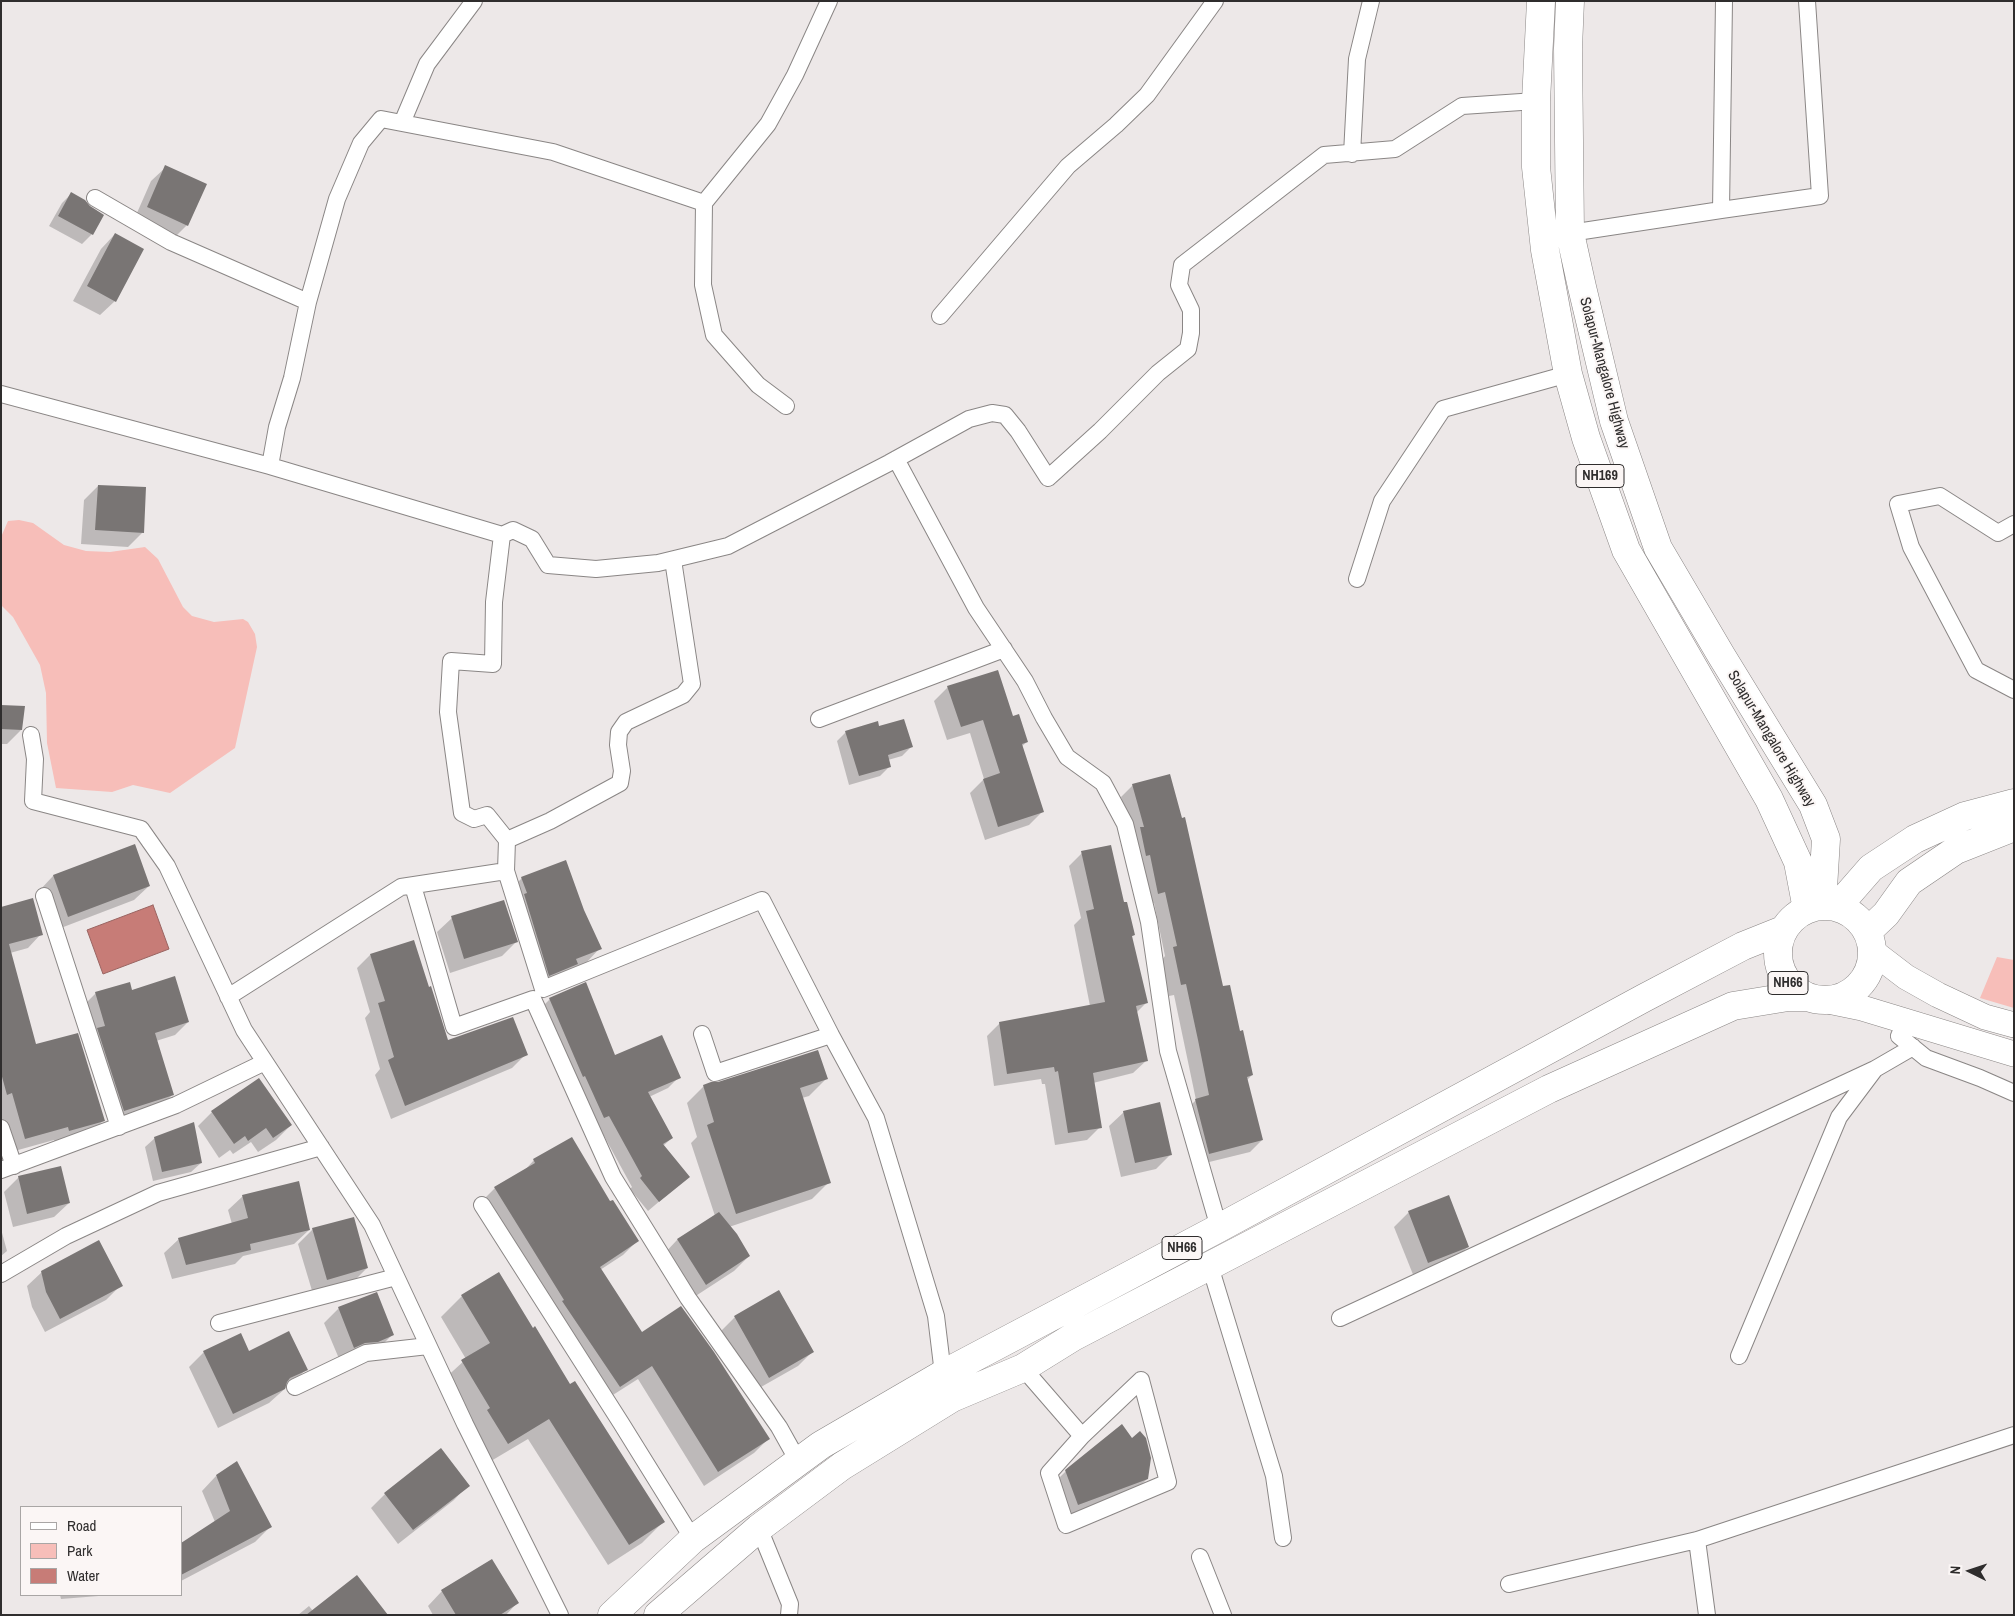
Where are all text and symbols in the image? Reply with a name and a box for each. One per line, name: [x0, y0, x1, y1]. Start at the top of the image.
street label: Solapur-Mangalore Highway: [1575, 295, 1633, 451]
road number: NH169: [1576, 464, 1624, 488]
street label: Solapur-Mangalore Highway: [1723, 668, 1819, 810]
road number: NH66: [1768, 971, 1808, 994]
road number: NH66: [1162, 1236, 1202, 1260]
legend: [20, 1506, 182, 1596]
text: Road: [67, 1515, 96, 1536]
text: Park: [67, 1540, 92, 1561]
north arrow: [1945, 1546, 1995, 1596]
text: Water: [67, 1565, 99, 1586]
text: N: [1946, 1565, 1964, 1575]

